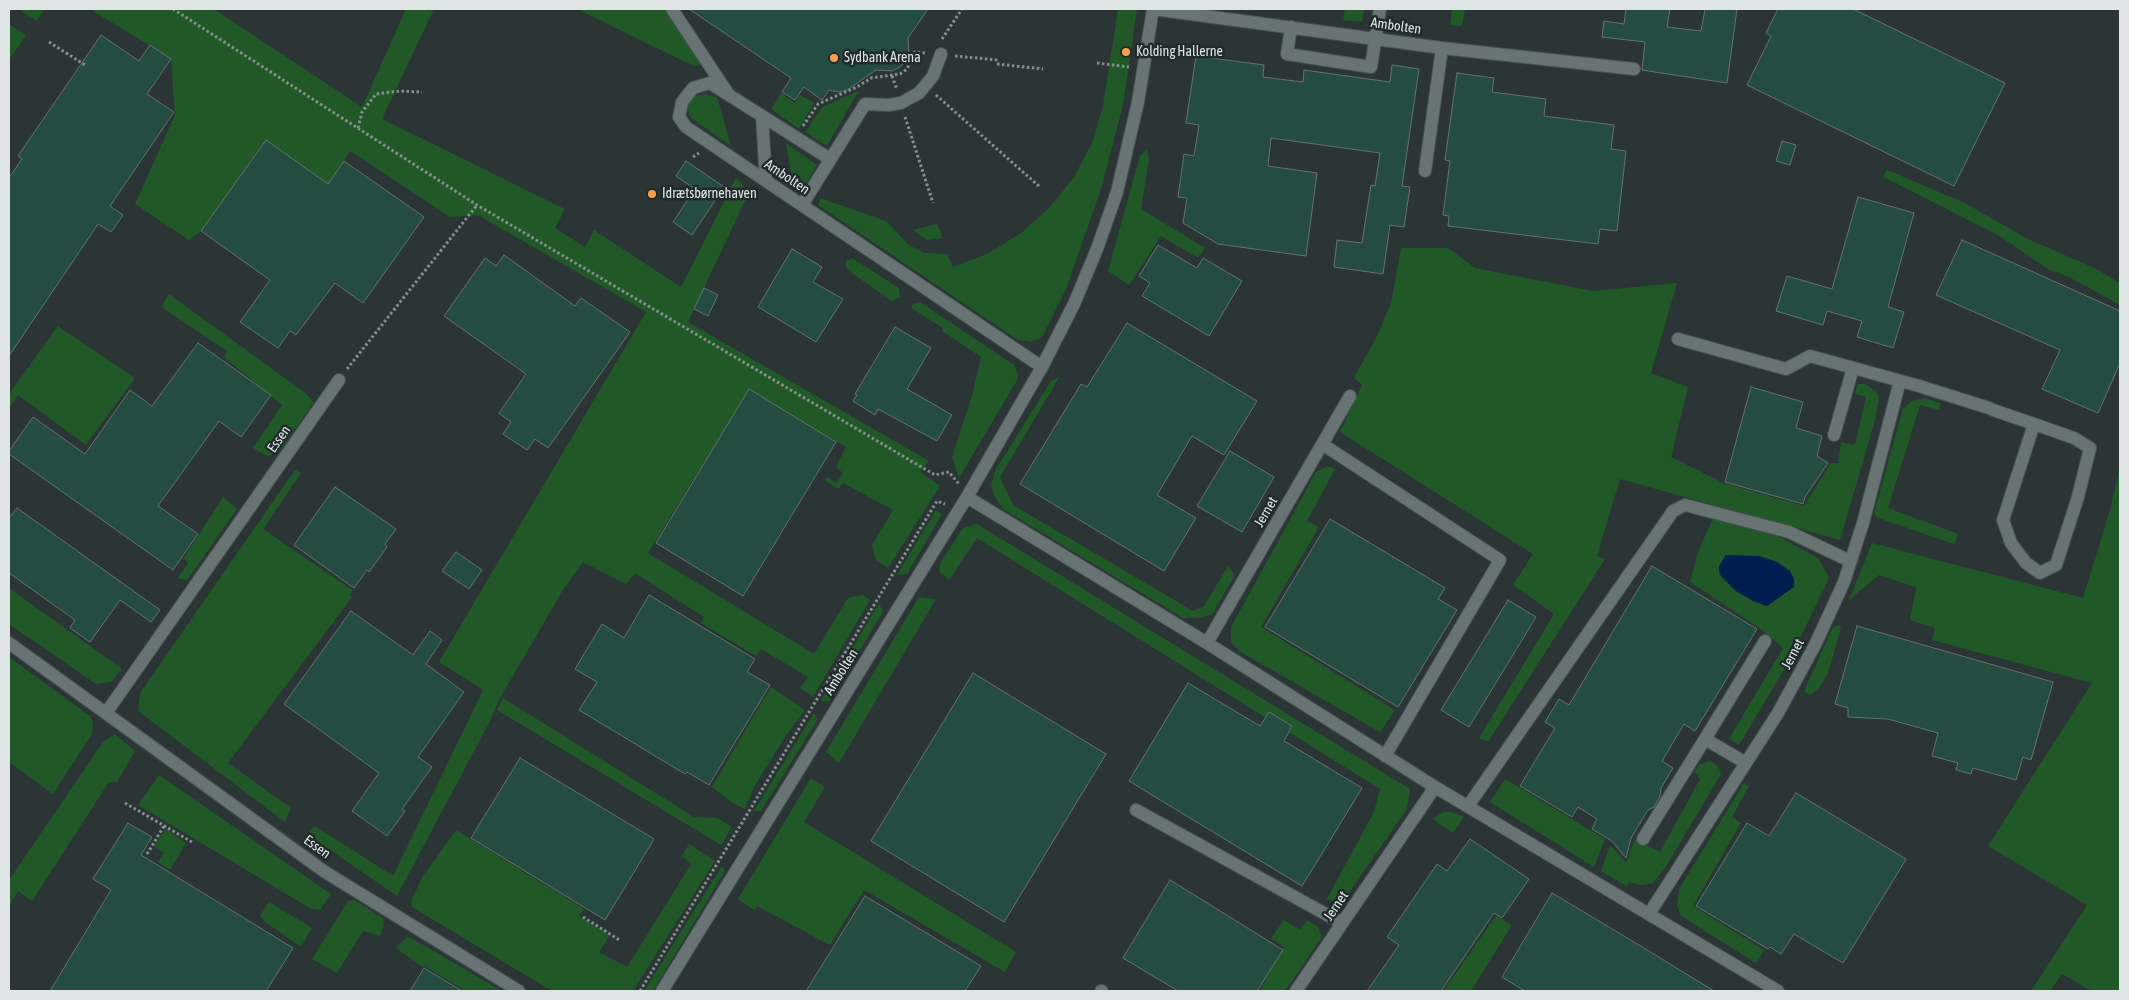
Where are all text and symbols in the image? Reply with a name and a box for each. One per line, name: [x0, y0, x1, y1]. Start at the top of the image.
street label: Ambolten: [1370, 14, 1422, 38]
place label: Kolding Hallerne: [1136, 44, 1223, 60]
marker: Kolding Hallerne: [1120, 46, 1132, 58]
place label: Sydbank Arena: [844, 50, 921, 66]
marker: Sydbank Arena: [828, 52, 840, 64]
street label: Ambolten: [761, 156, 813, 198]
place label: Idrætsbørnehaven: [662, 186, 757, 202]
marker: Idrætsbørnehaven: [646, 188, 658, 200]
street label: Essen: [264, 422, 294, 456]
street label: Jernet: [1251, 494, 1281, 530]
street label: Jernet: [1778, 636, 1808, 672]
street label: Ambolten: [820, 646, 862, 698]
street label: Essen: [300, 832, 334, 862]
street label: Jernet: [1320, 888, 1352, 924]

